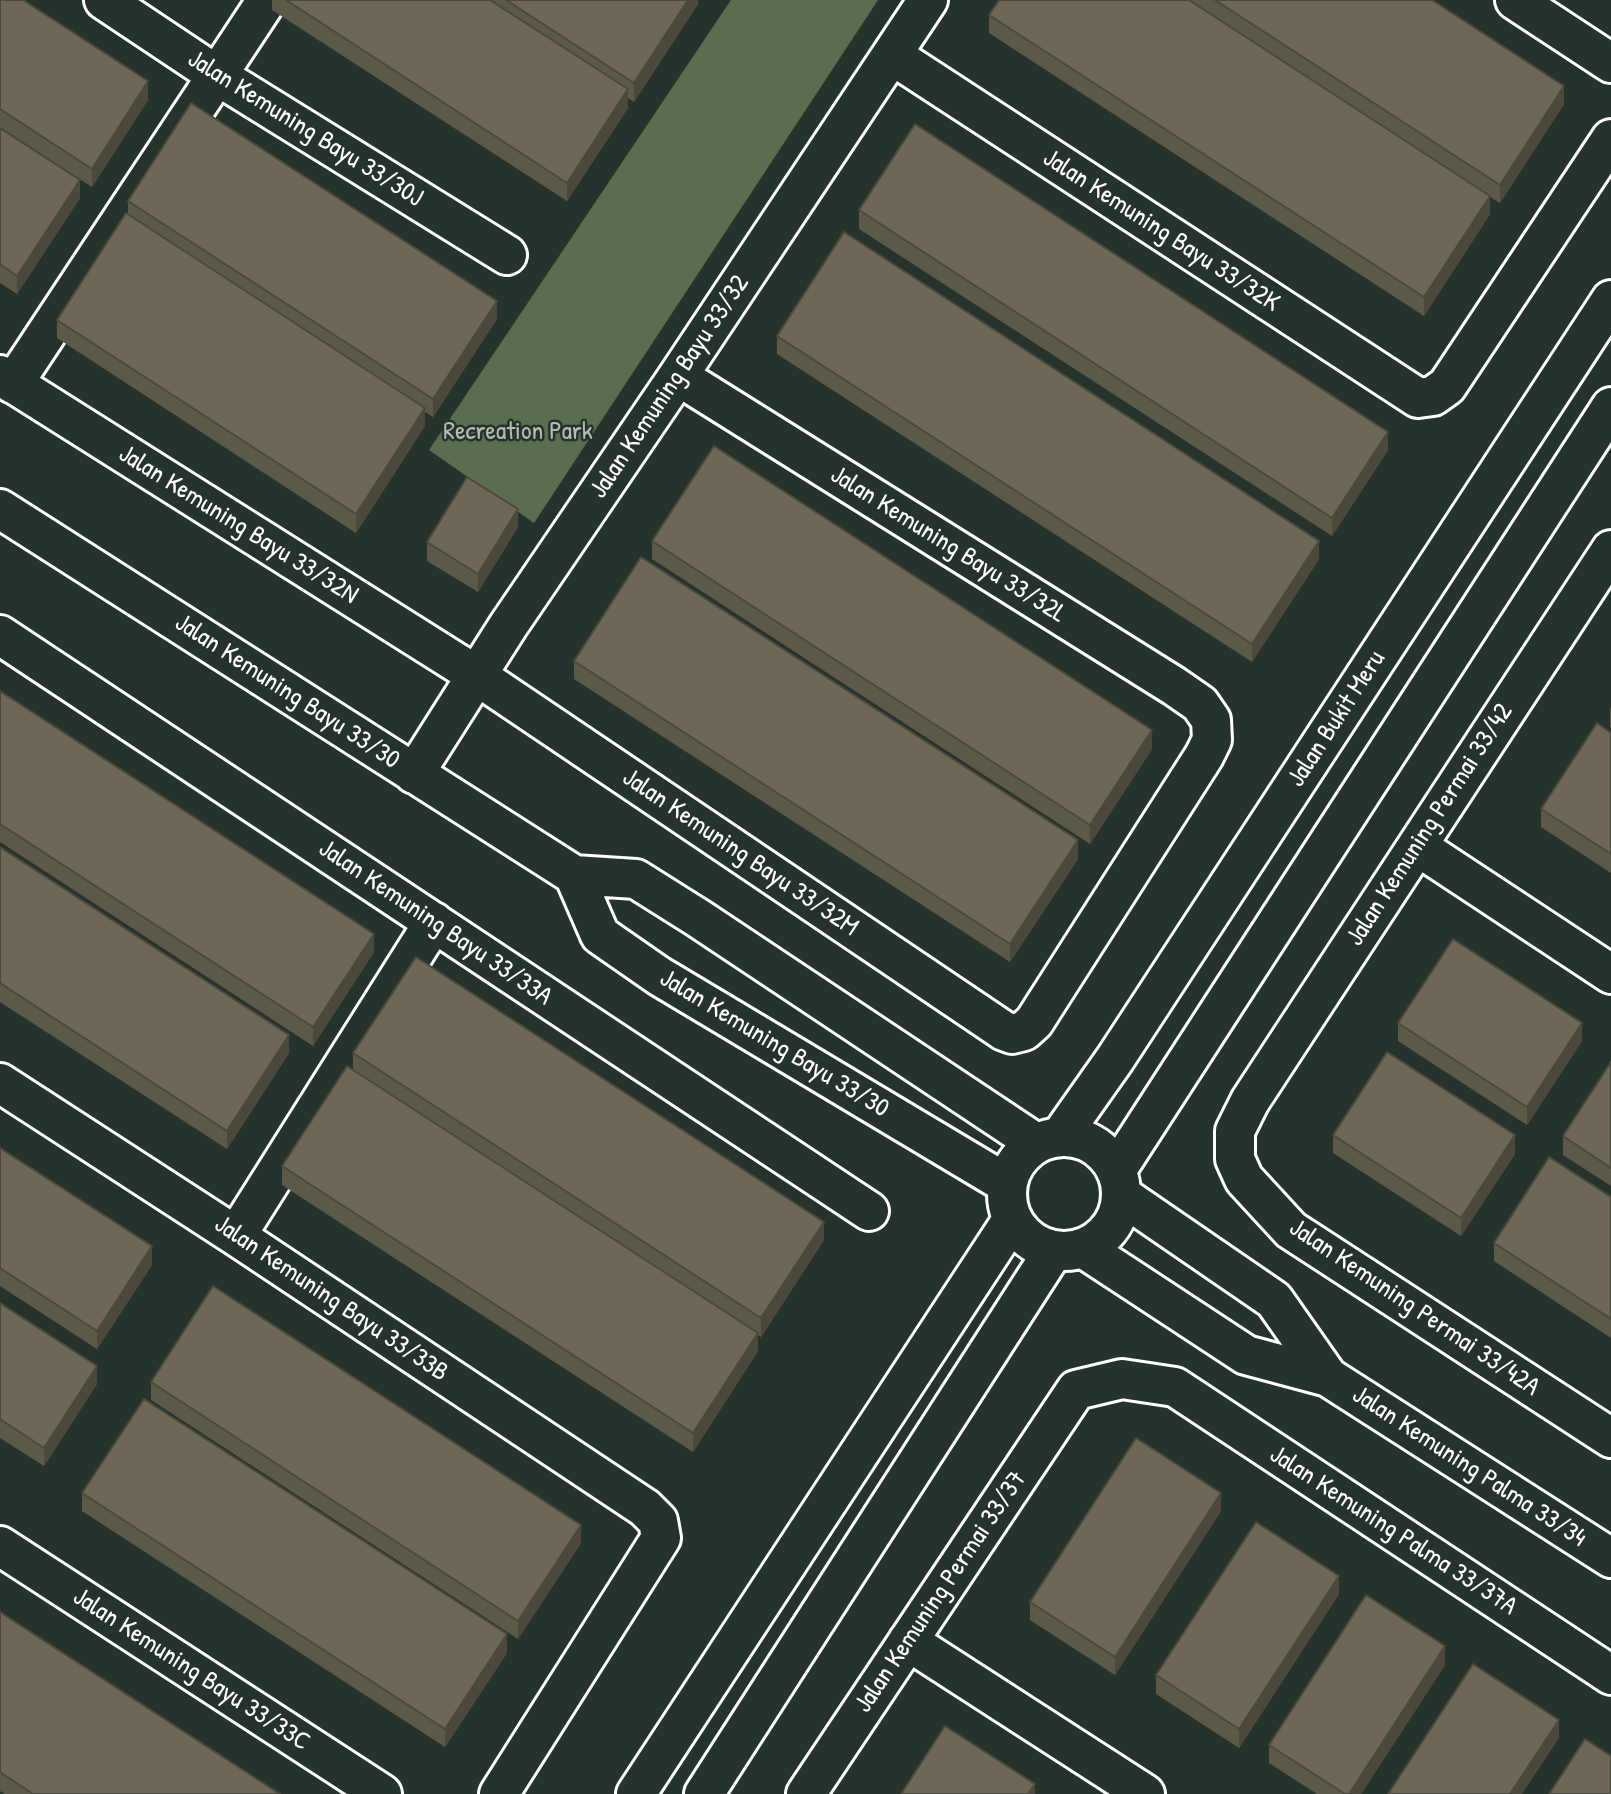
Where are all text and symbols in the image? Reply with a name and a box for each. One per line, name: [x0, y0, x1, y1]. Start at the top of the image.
street label: Jalan Kemuning Bayu 33/30J: [182, 44, 428, 214]
street label: Jalan Kemuning Bayu 33/32K: [1037, 143, 1285, 319]
street label: Jalan Kemuning Bayu 33/32: [584, 269, 756, 505]
park label: Recreation Park: [443, 416, 593, 448]
street label: Jalan Kemuning Bayu 33/32N: [113, 439, 363, 611]
street label: Jalan Kemuning Bayu 33/32L: [824, 460, 1072, 630]
street label: Jalan Kemuning Bayu 33/30: [169, 608, 405, 776]
street label: Jalan Bukit Meru: [1281, 645, 1393, 793]
street label: Jalan Kemuning Permai 33/42: [1340, 698, 1520, 952]
street label: Jalan Kemuning Bayu 33/32M: [616, 762, 864, 944]
street label: Jalan Kemuning Bayu 33/33A: [312, 833, 558, 1013]
street label: Jalan Kemuning Bayu 33/30: [654, 963, 894, 1125]
street label: Jalan Kemuning Bayu 33/33B: [208, 1209, 454, 1389]
street label: Jalan Kemuning Permai 33/42A: [1283, 1213, 1545, 1403]
street label: Jalan Kemuning Palma 33/34: [1346, 1380, 1592, 1554]
street label: Jalan Kemuning Palma 33/37A: [1264, 1439, 1522, 1623]
street label: Jalan Kemuning Permai 33/37: [848, 1465, 1034, 1719]
street label: Jalan Kemuning Bayu 33/33C: [67, 1582, 315, 1758]

